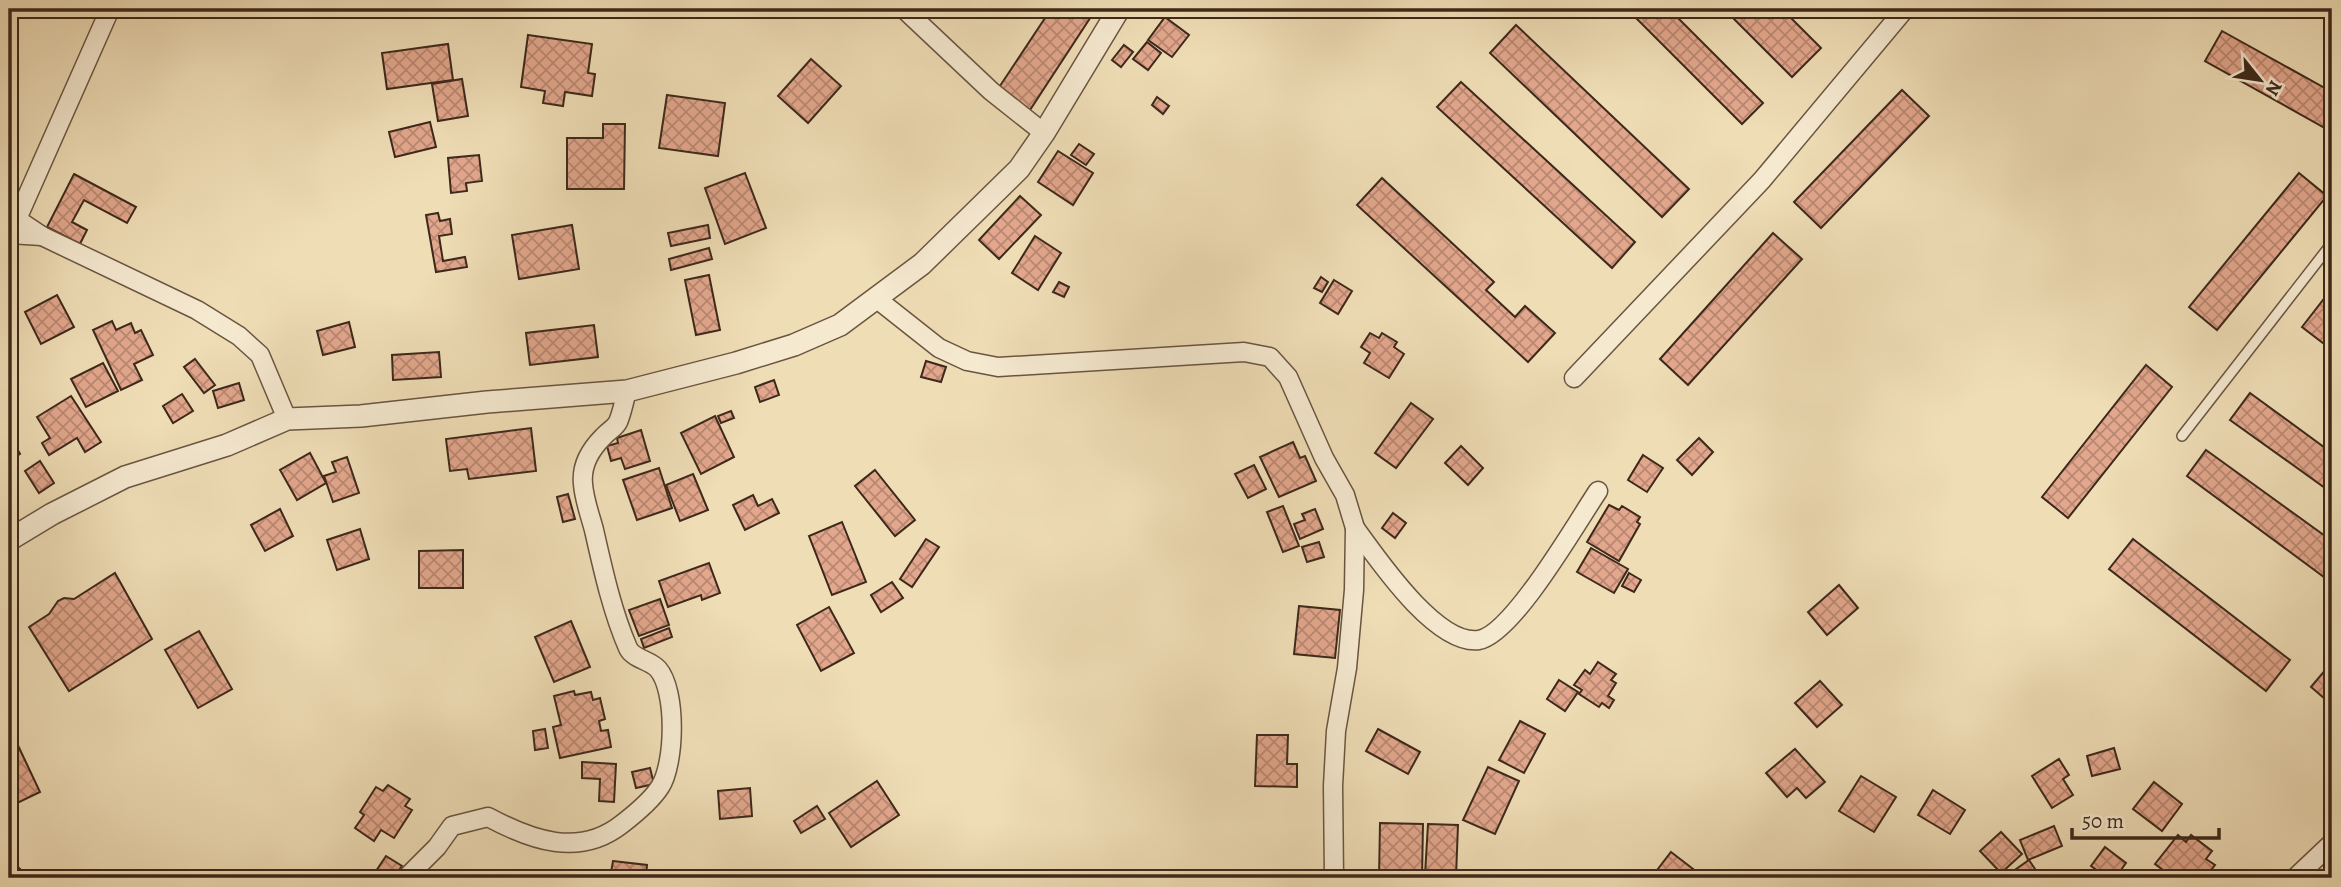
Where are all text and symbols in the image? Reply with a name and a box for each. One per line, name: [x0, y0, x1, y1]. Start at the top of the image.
north arrow: [2226, 46, 2296, 116]
text: N: [2259, 76, 2289, 101]
scale bar: [2072, 796, 2218, 840]
text: 50 m: [2082, 807, 2124, 835]

